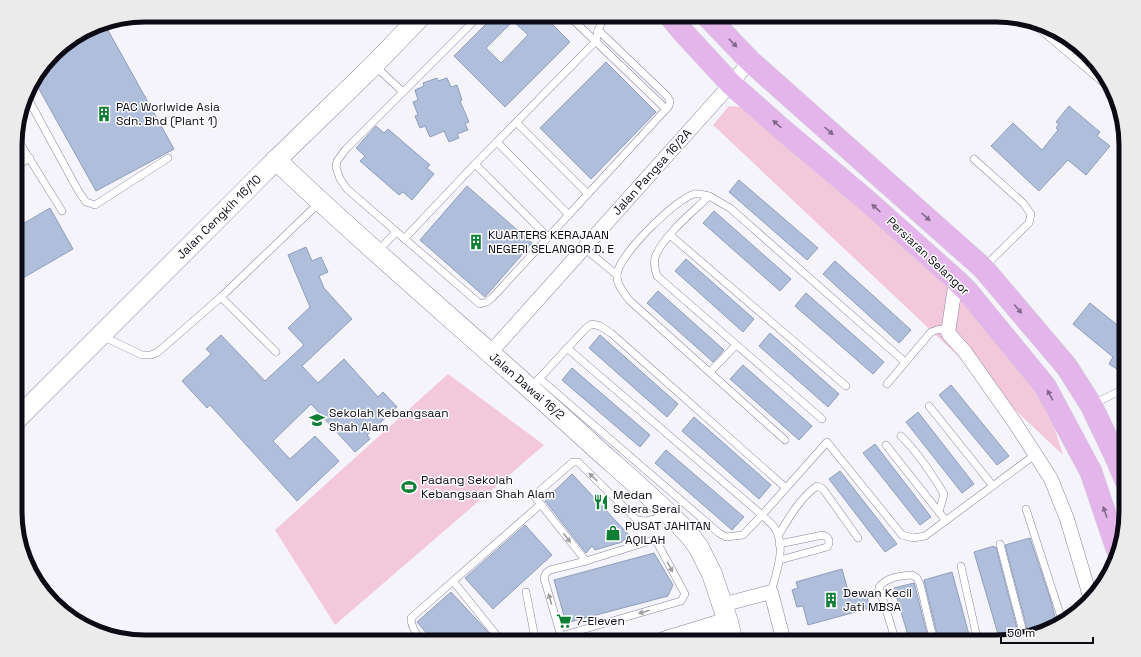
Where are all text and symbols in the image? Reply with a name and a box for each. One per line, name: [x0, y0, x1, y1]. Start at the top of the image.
one-way arrow: [728, 38, 738, 48]
place label: PAC Worlwide Asia Sdn. Bhd (Plant 1): [116, 99, 220, 129]
building icon: PAC Worlwide Asia Sdn. Bhd (Plant 1): [95, 105, 113, 123]
one-way arrow: [771, 120, 782, 129]
street label: Jalan Pangsa 16/2A: [609, 125, 695, 219]
one-way arrow: [824, 126, 833, 135]
street label: Jalan Cengkih 16/10: [173, 171, 265, 263]
one-way arrow: [871, 204, 881, 213]
one-way arrow: [921, 212, 931, 222]
street label: Persiaran Selangor: [883, 213, 973, 299]
place label: KUARTERS KERAJAAN NEGERI SELANGOR D. E: [488, 227, 614, 257]
building icon: KUARTERS KERAJAAN NEGERI SELANGOR D. E: [467, 233, 485, 251]
one-way arrow: [1013, 303, 1022, 314]
street label: Jalan Dawai 16/2: [486, 349, 568, 423]
one-way arrow: [1046, 389, 1053, 401]
place label: Sekolah Kebangsaan Shah Alam: [329, 405, 449, 435]
school or university icon: Sekolah Kebangsaan Shah Alam: [308, 411, 326, 429]
place label: Padang Sekolah Kebangsaan Shah Alam: [421, 472, 555, 502]
one-way arrow: [588, 472, 598, 482]
sports icon: Padang Sekolah Kebangsaan Shah Alam: [400, 478, 418, 496]
place label: Medan Selera Serai: [613, 487, 680, 517]
restaurant icon: Medan Selera Serai: [592, 493, 610, 511]
one-way arrow: [1101, 506, 1107, 518]
place label: PUSAT JAHITAN AQILAH: [625, 518, 711, 548]
shop icon: PUSAT JAHITAN AQILAH: [604, 524, 622, 542]
one-way arrow: [563, 532, 571, 543]
one-way arrow: [667, 561, 673, 573]
place label: Dewan Kecil Jati MBSA: [843, 585, 912, 615]
building icon: Dewan Kecil Jati MBSA: [822, 591, 840, 609]
one-way arrow: [547, 593, 553, 605]
one-way arrow: [637, 609, 649, 615]
supermarket icon: 7-Eleven: [555, 612, 573, 630]
place label: 7-Eleven: [576, 613, 625, 629]
scale bar: [1001, 619, 1093, 645]
text: 50 m: [1007, 625, 1035, 641]

